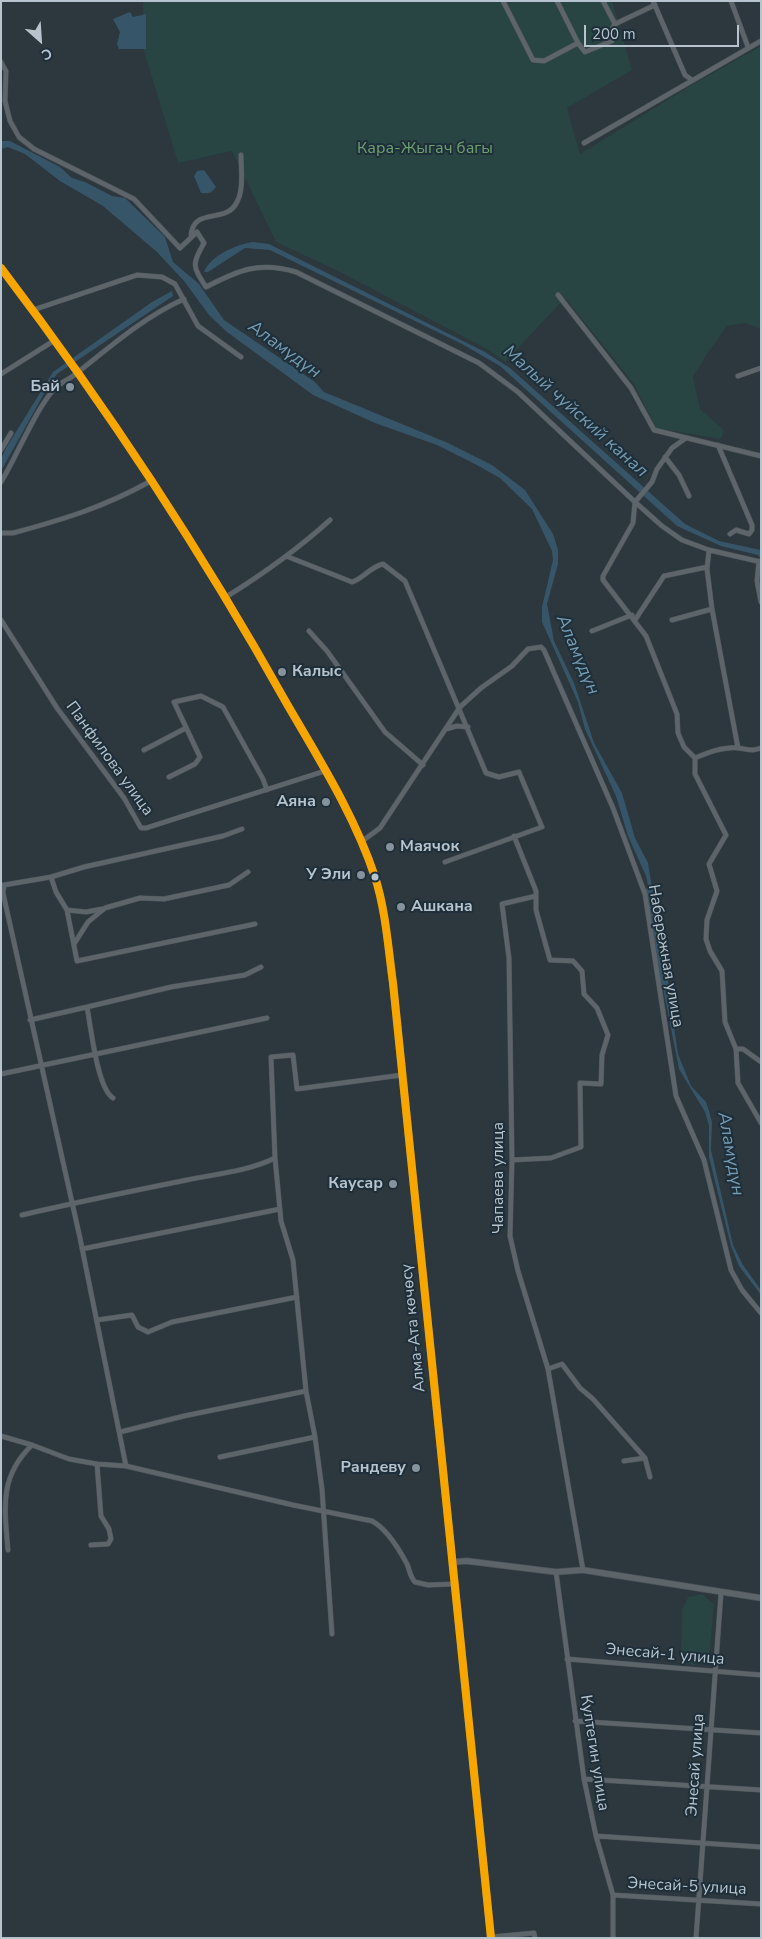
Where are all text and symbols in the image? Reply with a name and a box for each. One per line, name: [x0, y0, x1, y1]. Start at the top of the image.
north arrow: [15, 15, 65, 65]
scale bar: [587, 15, 742, 47]
text: 200 m: [592, 24, 636, 44]
text: С: [38, 43, 55, 65]
park label: Кара-Жыгач багы: [357, 139, 493, 159]
water label: Аламүдүн: [243, 316, 325, 384]
water label: Малый чуйский канал: [498, 341, 652, 483]
place label: Бай: [31, 377, 60, 397]
marker: Бай: [64, 381, 76, 393]
water label: Аламүдүн: [551, 612, 603, 698]
place label: Калыс: [292, 662, 342, 682]
marker: Калыс: [276, 666, 288, 678]
street label: Панфилова улица: [61, 698, 157, 820]
place label: Аяна: [276, 792, 316, 812]
marker: Аяна: [320, 796, 332, 808]
place label: Маячок: [400, 837, 459, 857]
marker: Маячок: [384, 841, 396, 853]
place label: У Эли: [306, 865, 351, 885]
marker: У Эли: [355, 869, 367, 881]
unlabelled marker: [370, 872, 380, 882]
street label: Набережная улица: [643, 883, 687, 1029]
place label: Ашкана: [411, 897, 473, 917]
marker: Ашкана: [395, 901, 407, 913]
water label: Аламүдүн: [712, 1110, 748, 1198]
street label: Чапаева улица: [489, 1122, 509, 1234]
place label: Каусар: [328, 1174, 383, 1194]
marker: Каусар: [387, 1178, 399, 1190]
street label: Алма-Ата көчөсү: [398, 1263, 430, 1393]
place label: Рандеву: [341, 1458, 406, 1478]
marker: Рандеву: [410, 1462, 422, 1474]
street label: Энесай-1 улица: [605, 1640, 725, 1670]
street label: Култегин улица: [575, 1694, 613, 1812]
street label: Энесай улица: [683, 1713, 709, 1817]
street label: Энесай-5 улица: [627, 1874, 747, 1900]

